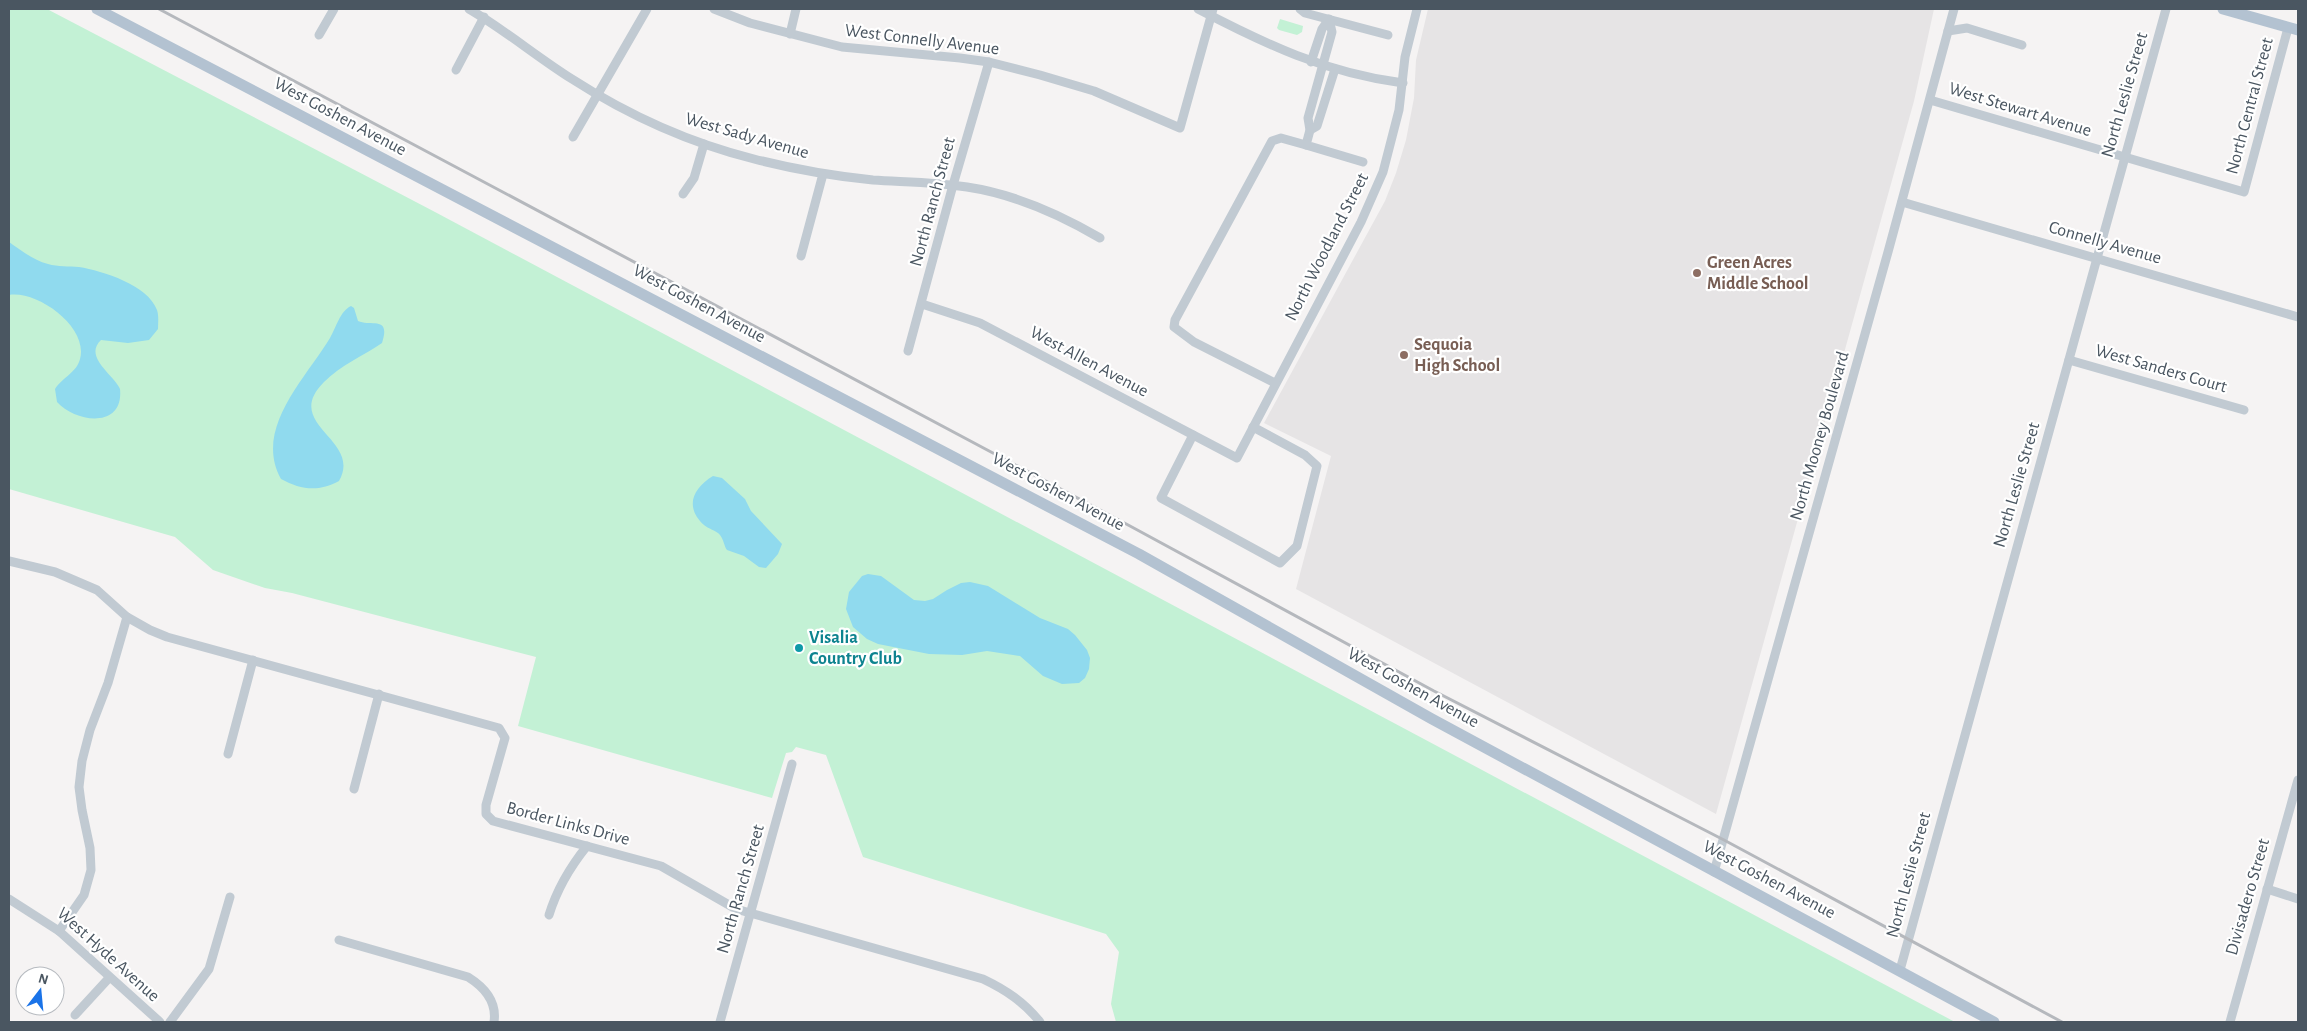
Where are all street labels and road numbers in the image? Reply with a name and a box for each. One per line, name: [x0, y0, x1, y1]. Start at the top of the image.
street label: West Connelly Avenue: [844, 22, 1000, 58]
street label: North Leslie Street: [2099, 30, 2152, 160]
street label: North Central Street: [2223, 36, 2277, 176]
street label: West Goshen Avenue: [271, 74, 409, 160]
street label: West Stewart Avenue: [1946, 80, 2094, 140]
street label: West Sady Avenue: [683, 110, 811, 162]
street label: North Ranch Street: [907, 135, 959, 269]
street label: North Woodland Street: [1282, 170, 1372, 324]
street label: Connelly Avenue: [2047, 218, 2163, 268]
street label: West Goshen Avenue: [630, 261, 768, 347]
street label: West Allen Avenue: [1027, 323, 1151, 401]
street label: West Sanders Court: [2093, 342, 2229, 396]
street label: North Mooney Boulevard: [1787, 349, 1853, 523]
street label: North Leslie Street: [1991, 420, 2044, 550]
street label: West Goshen Avenue: [989, 449, 1127, 535]
street label: West Goshen Avenue: [1344, 644, 1482, 732]
street label: Border Links Drive: [504, 799, 632, 849]
street label: North Leslie Street: [1884, 810, 1934, 940]
street label: North Ranch Street: [714, 822, 768, 955]
street label: Divisadero Street: [2223, 836, 2273, 957]
street label: West Goshen Avenue: [1700, 837, 1838, 923]
street label: West Hyde Avenue: [53, 904, 163, 1006]

